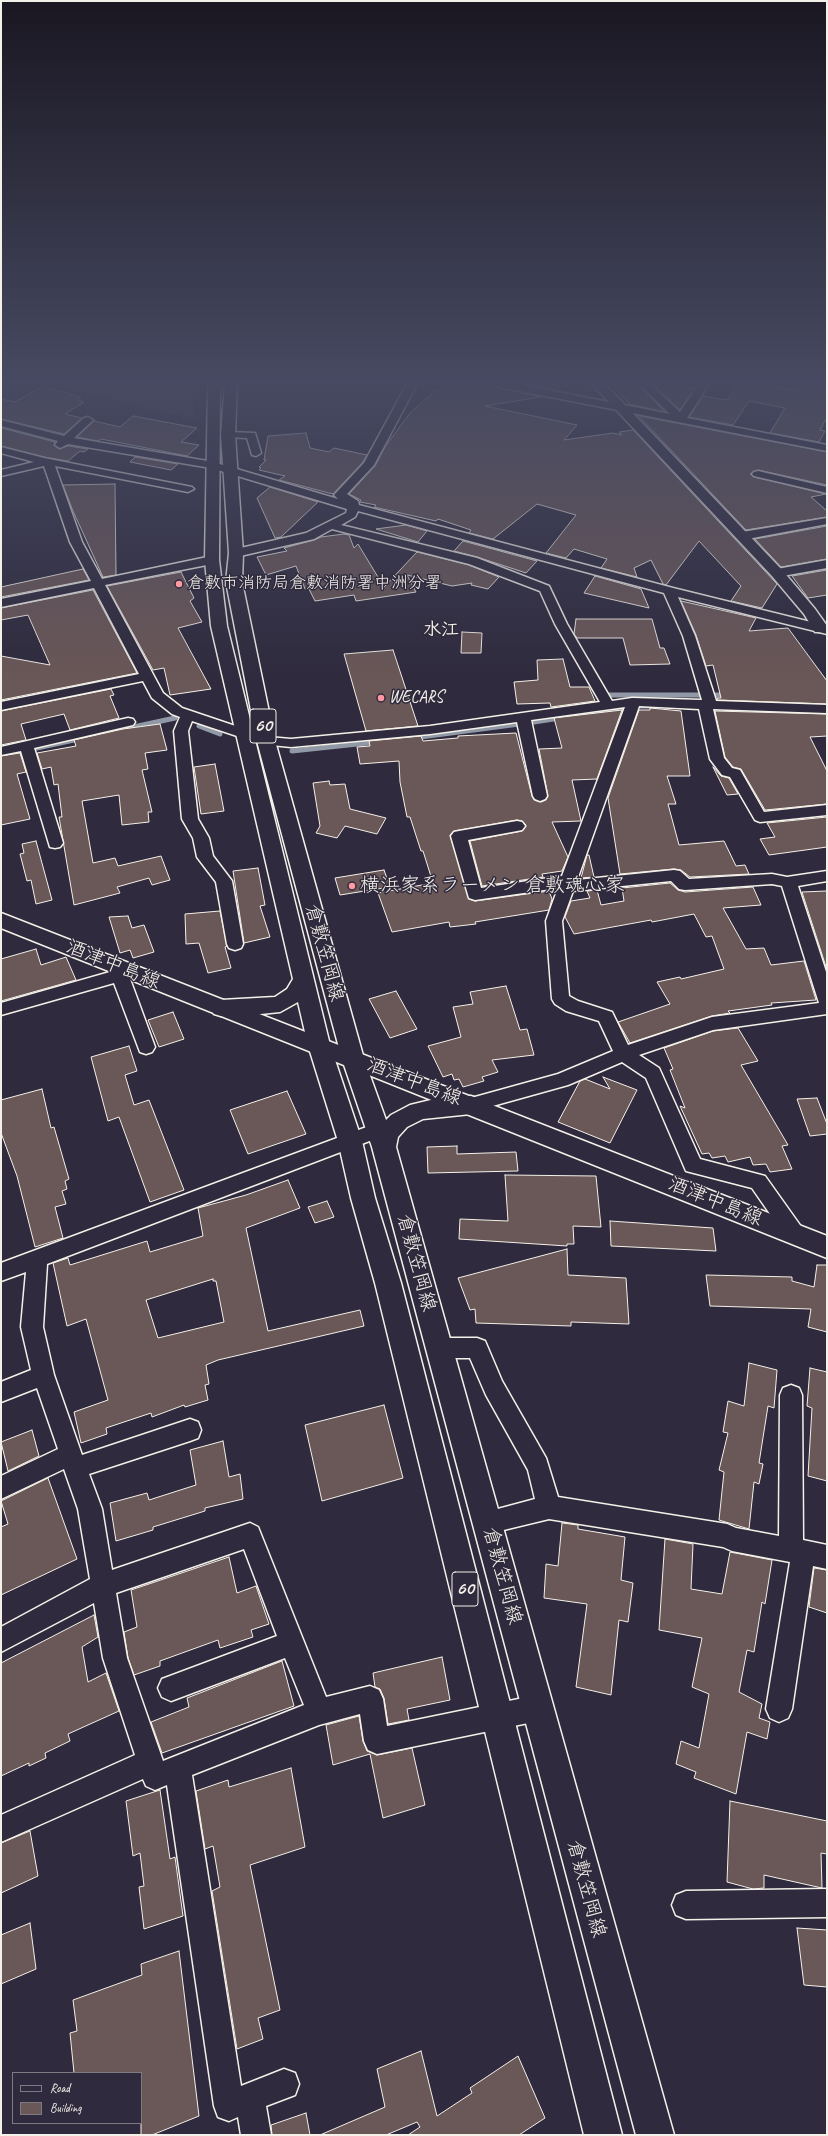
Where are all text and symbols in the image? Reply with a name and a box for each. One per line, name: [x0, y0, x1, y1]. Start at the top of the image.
place label: 倉敷市消防局倉敷消防署中洲分署: [187, 574, 442, 594]
marker: 倉敷市消防局倉敷消防署中洲分署: [174, 579, 184, 589]
district label: 水江: [423, 619, 459, 641]
place label: WECARS: [389, 688, 443, 708]
marker: WECARS: [376, 693, 386, 703]
road number: 60: [250, 709, 276, 743]
place label: 横浜家系ラーメン 倉敷魂心家: [360, 874, 625, 898]
marker: 横浜家系ラーメン 倉敷魂心家: [347, 881, 357, 891]
street label: 倉敷笠岡線: [299, 902, 349, 1004]
street label: 酒津中島線: [62, 935, 164, 995]
street label: 酒津中島線: [363, 1053, 465, 1111]
street label: 酒津中島線: [664, 1172, 766, 1232]
street label: 倉敷笠岡線: [391, 1212, 441, 1314]
street label: 倉敷笠岡線: [477, 1525, 527, 1627]
road number: 60: [452, 1572, 478, 1606]
street label: 倉敷笠岡線: [561, 1838, 611, 1940]
legend: [12, 2072, 142, 2124]
text: Road: [50, 2080, 70, 2096]
text: Building: [50, 2100, 82, 2116]

